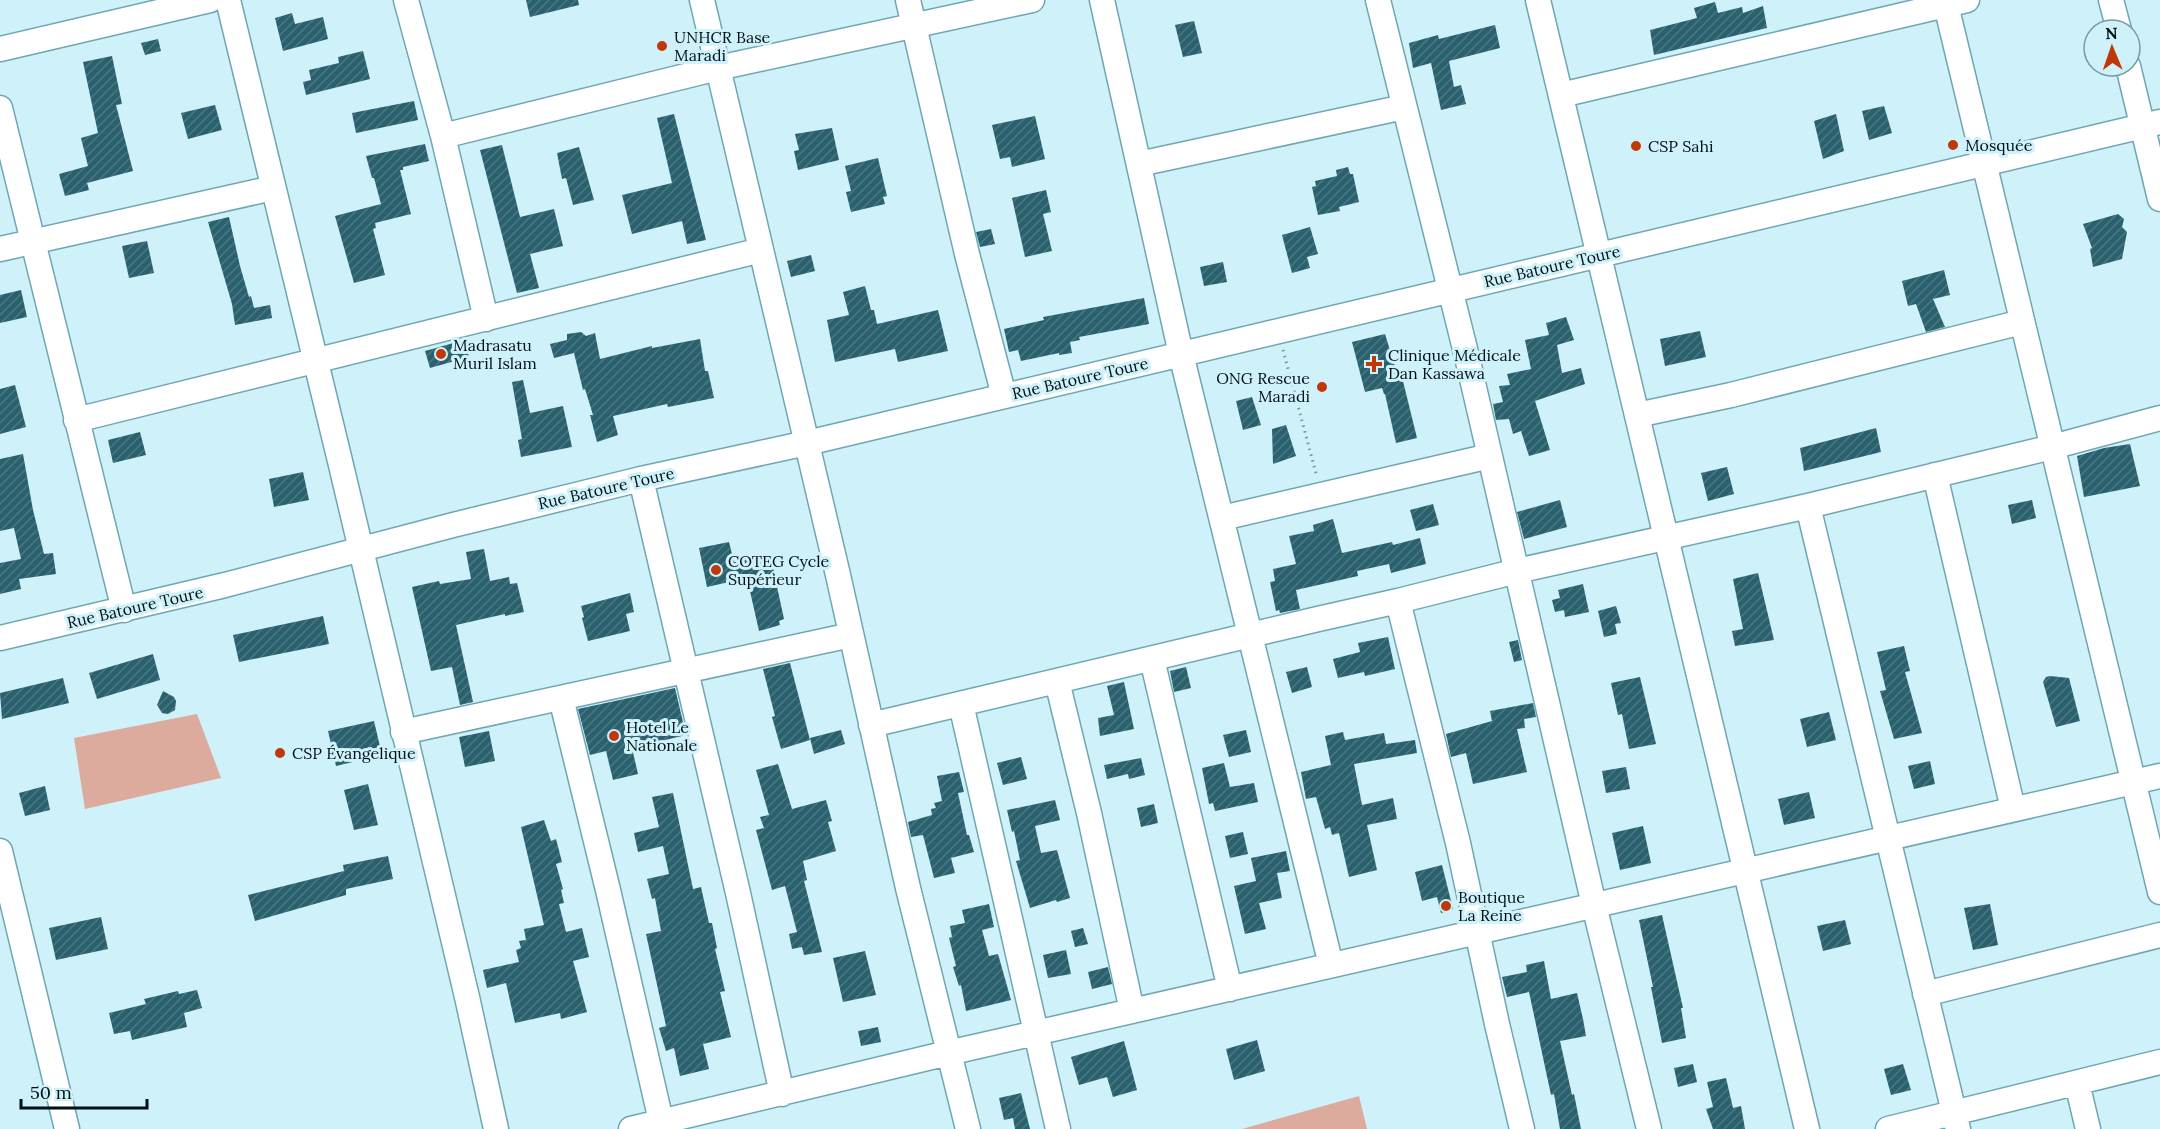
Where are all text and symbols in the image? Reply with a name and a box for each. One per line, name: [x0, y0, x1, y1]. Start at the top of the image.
north arrow: [2082, 18, 2142, 78]
text: N: [2105, 23, 2118, 43]
place label: UNHCR Base Maradi: [674, 27, 771, 65]
marker: UNHCR Base Maradi: [655, 39, 669, 53]
place label: Mosquée: [1965, 135, 2033, 155]
place label: CSP Sahi: [1648, 136, 1714, 156]
marker: Mosquée: [1946, 138, 1960, 152]
marker: CSP Sahi: [1629, 139, 1643, 153]
street label: Rue Batoure Toure: [1482, 241, 1622, 291]
place label: Madrasatu Muril Islam: [453, 335, 537, 373]
place label: Clinique Médicale Dan Kassawa: [1388, 345, 1521, 383]
marker: Madrasatu Muril Islam: [434, 347, 448, 361]
street label: Rue Batoure Toure: [1010, 353, 1150, 403]
marker: Clinique Médicale Dan Kassawa: [1365, 355, 1383, 373]
place label: ONG Rescue Maradi: [1216, 368, 1310, 406]
marker: ONG Rescue Maradi: [1315, 380, 1329, 394]
street label: Rue Batoure Toure: [536, 463, 676, 513]
place label: COTEG Cycle Supérieur: [728, 551, 830, 589]
marker: COTEG Cycle Supérieur: [709, 563, 723, 577]
street label: Rue Batoure Toure: [65, 582, 205, 632]
place label: Hotel Le Nationale: [626, 717, 698, 755]
marker: Hotel Le Nationale: [607, 729, 621, 743]
place label: CSP Évangelique: [292, 743, 416, 763]
marker: CSP Évangelique: [273, 746, 287, 760]
place label: Boutique La Reine: [1458, 887, 1525, 925]
marker: Boutique La Reine: [1439, 899, 1453, 913]
scale bar: [21, 1072, 147, 1110]
text: 50 m: [30, 1081, 72, 1104]

